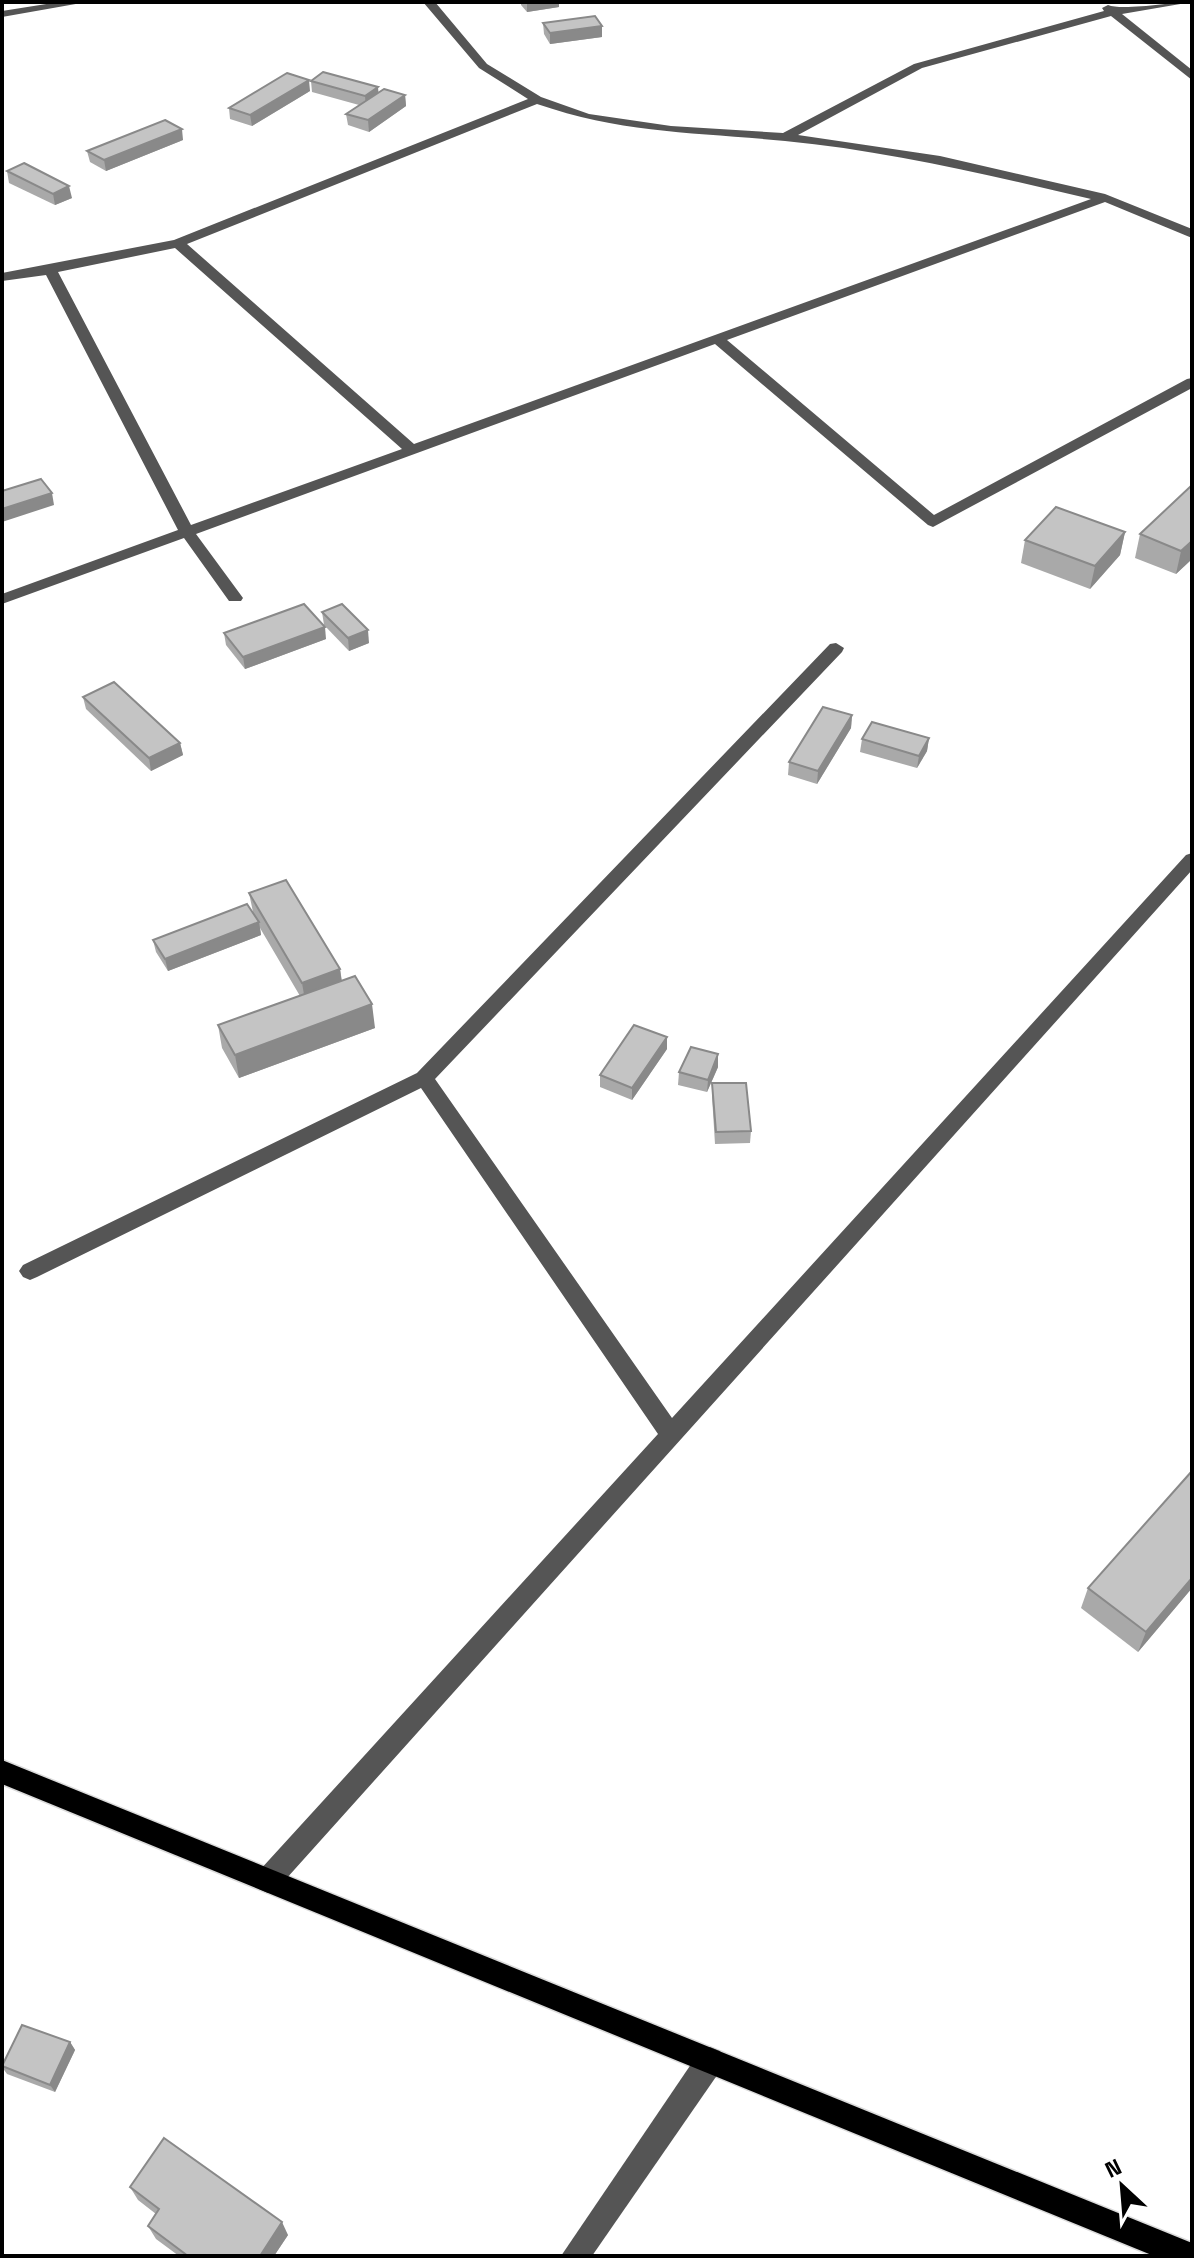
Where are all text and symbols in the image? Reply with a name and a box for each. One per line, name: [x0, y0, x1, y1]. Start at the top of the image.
north arrow: [1082, 2146, 1162, 2226]
text: N: [1100, 2152, 1126, 2184]

